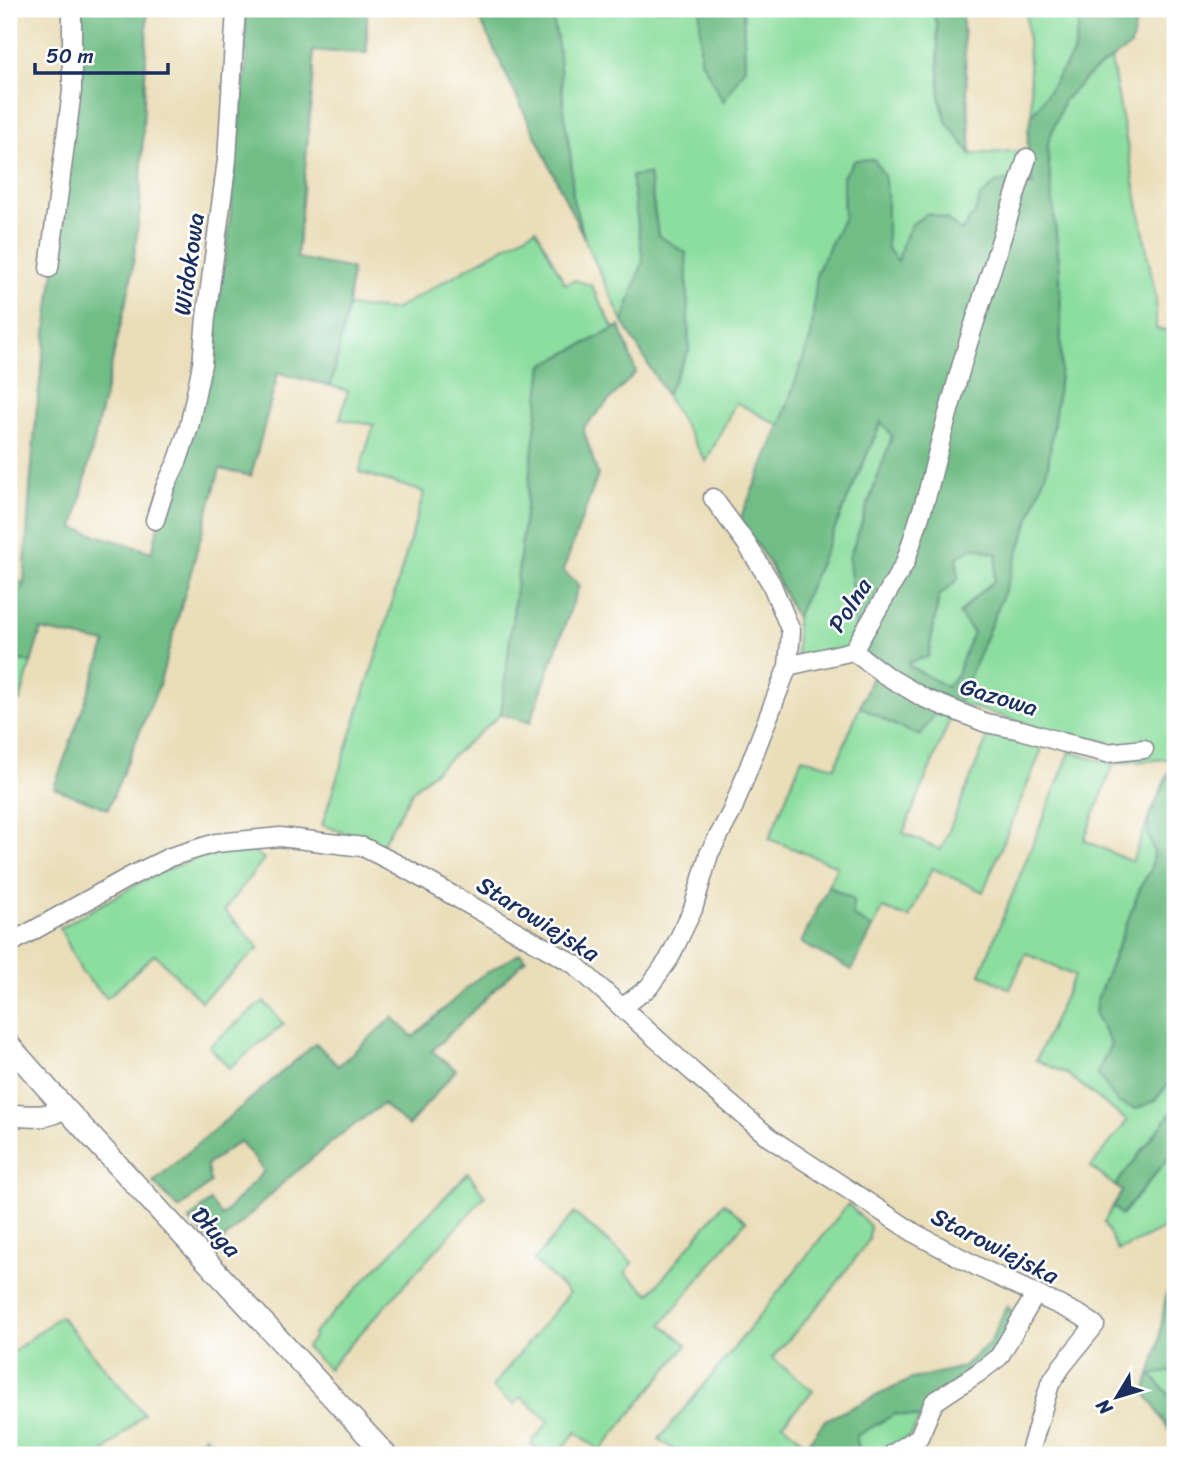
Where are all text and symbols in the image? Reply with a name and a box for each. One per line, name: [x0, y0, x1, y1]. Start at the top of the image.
scale bar: [35, 32, 168, 76]
text: 50 m: [46, 37, 94, 75]
street label: Widokowa: [161, 210, 217, 318]
street label: Polna: [816, 568, 884, 641]
street label: Gazowa: [955, 665, 1043, 729]
street label: Starowiejska: [468, 864, 609, 974]
street label: Długa: [180, 1196, 252, 1269]
street label: Starowiejska: [924, 1196, 1067, 1297]
north arrow: [1082, 1362, 1152, 1432]
text: N: [1086, 1391, 1122, 1423]

